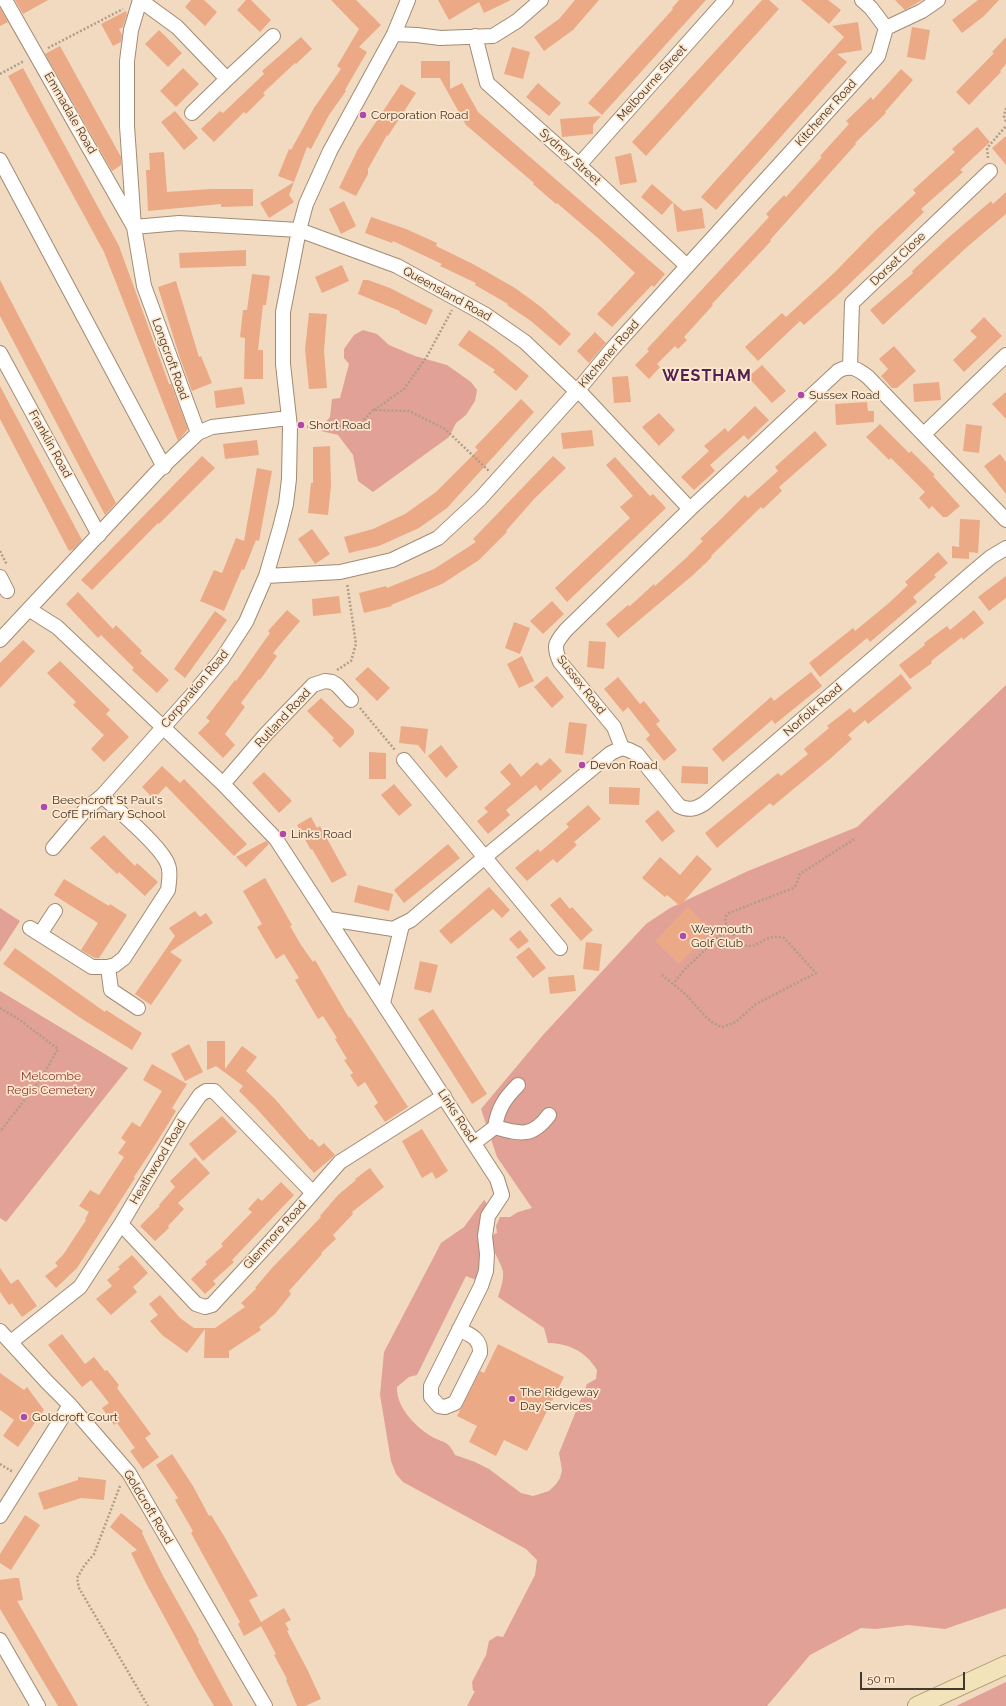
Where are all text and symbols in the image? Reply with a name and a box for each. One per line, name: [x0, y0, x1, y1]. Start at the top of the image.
street label: Melbourne Street: [614, 42, 690, 124]
street label: Emmadale Road: [41, 70, 99, 156]
street label: Kitchener Road: [792, 77, 860, 149]
place label: Corporation Road: [371, 108, 468, 122]
marker: Corporation Road: [358, 110, 368, 120]
street label: Sydney Street: [536, 126, 604, 188]
street label: Dorset Close: [867, 229, 929, 289]
street label: Queensland Road: [400, 264, 494, 324]
street label: Longcroft Road: [149, 316, 191, 402]
street label: Kitchener Road: [576, 317, 642, 391]
district label: WESTHAM: [662, 366, 752, 386]
place label: Sussex Road: [809, 388, 880, 402]
marker: Sussex Road: [796, 390, 806, 400]
street label: Franklin Road: [25, 408, 75, 480]
place label: Short Road: [309, 418, 370, 432]
marker: Short Road: [296, 420, 306, 430]
street label: Corporation Road: [158, 647, 232, 731]
street label: Sussex Road: [554, 653, 608, 717]
street label: Norfolk Road: [781, 681, 845, 739]
street label: Rutland Road: [252, 686, 314, 750]
place label: Devon Road: [590, 758, 658, 772]
marker: Devon Road: [577, 760, 587, 770]
place label: Beechcroft St Paul's CofE Primary School: [52, 793, 166, 821]
marker: Beechcroft St Paul's CofE Primary School: [39, 802, 49, 812]
place label: Links Road: [291, 827, 352, 841]
marker: Links Road: [278, 829, 288, 839]
place label: Weymouth Golf Club: [691, 922, 752, 950]
marker: Weymouth Golf Club: [678, 931, 688, 941]
park label: Melcombe Regis Cemetery: [7, 1069, 95, 1097]
street label: Links Road: [434, 1087, 480, 1145]
street label: Heathwood Road: [127, 1117, 189, 1207]
street label: Glenmore Road: [241, 1198, 309, 1272]
place label: The Ridgeway Day Services: [520, 1385, 599, 1413]
marker: The Ridgeway Day Services: [507, 1394, 517, 1404]
place label: Goldcroft Court: [32, 1410, 118, 1424]
marker: Goldcroft Court: [19, 1412, 29, 1422]
street label: Goldcroft Road: [120, 1467, 176, 1547]
scale bar: [862, 1664, 967, 1690]
text: 50 m: [867, 1672, 895, 1686]

